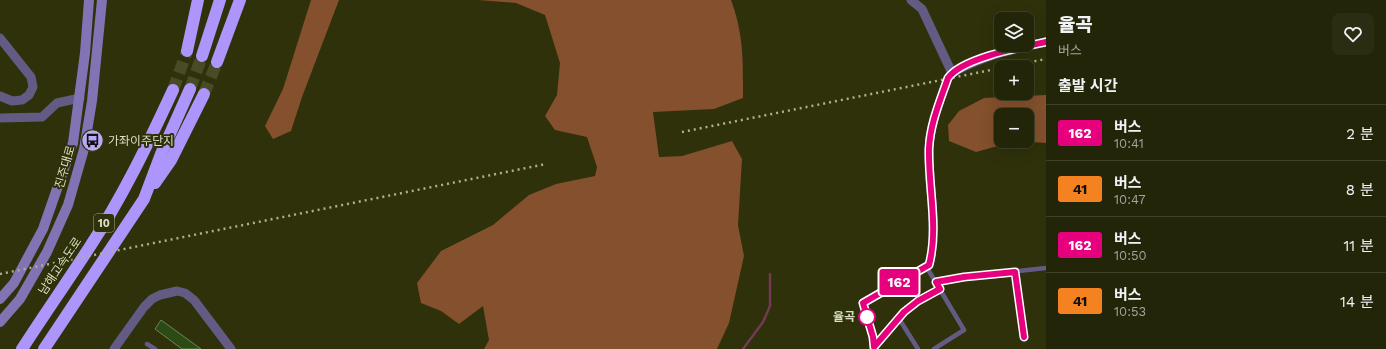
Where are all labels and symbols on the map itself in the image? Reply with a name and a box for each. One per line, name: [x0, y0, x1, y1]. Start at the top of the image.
bus stop icon: 가좌이주단지: [80, 128, 106, 154]
place label: 가좌이주단지: [108, 134, 174, 148]
street label: 진주대로: [52, 144, 78, 190]
road number: 10: [94, 214, 114, 232]
street label: 남해고속도로: [36, 235, 84, 297]
line badge: 162: [876, 269, 922, 295]
marker: 율곡: [858, 308, 876, 326]
place label: 율곡: [833, 310, 855, 324]

